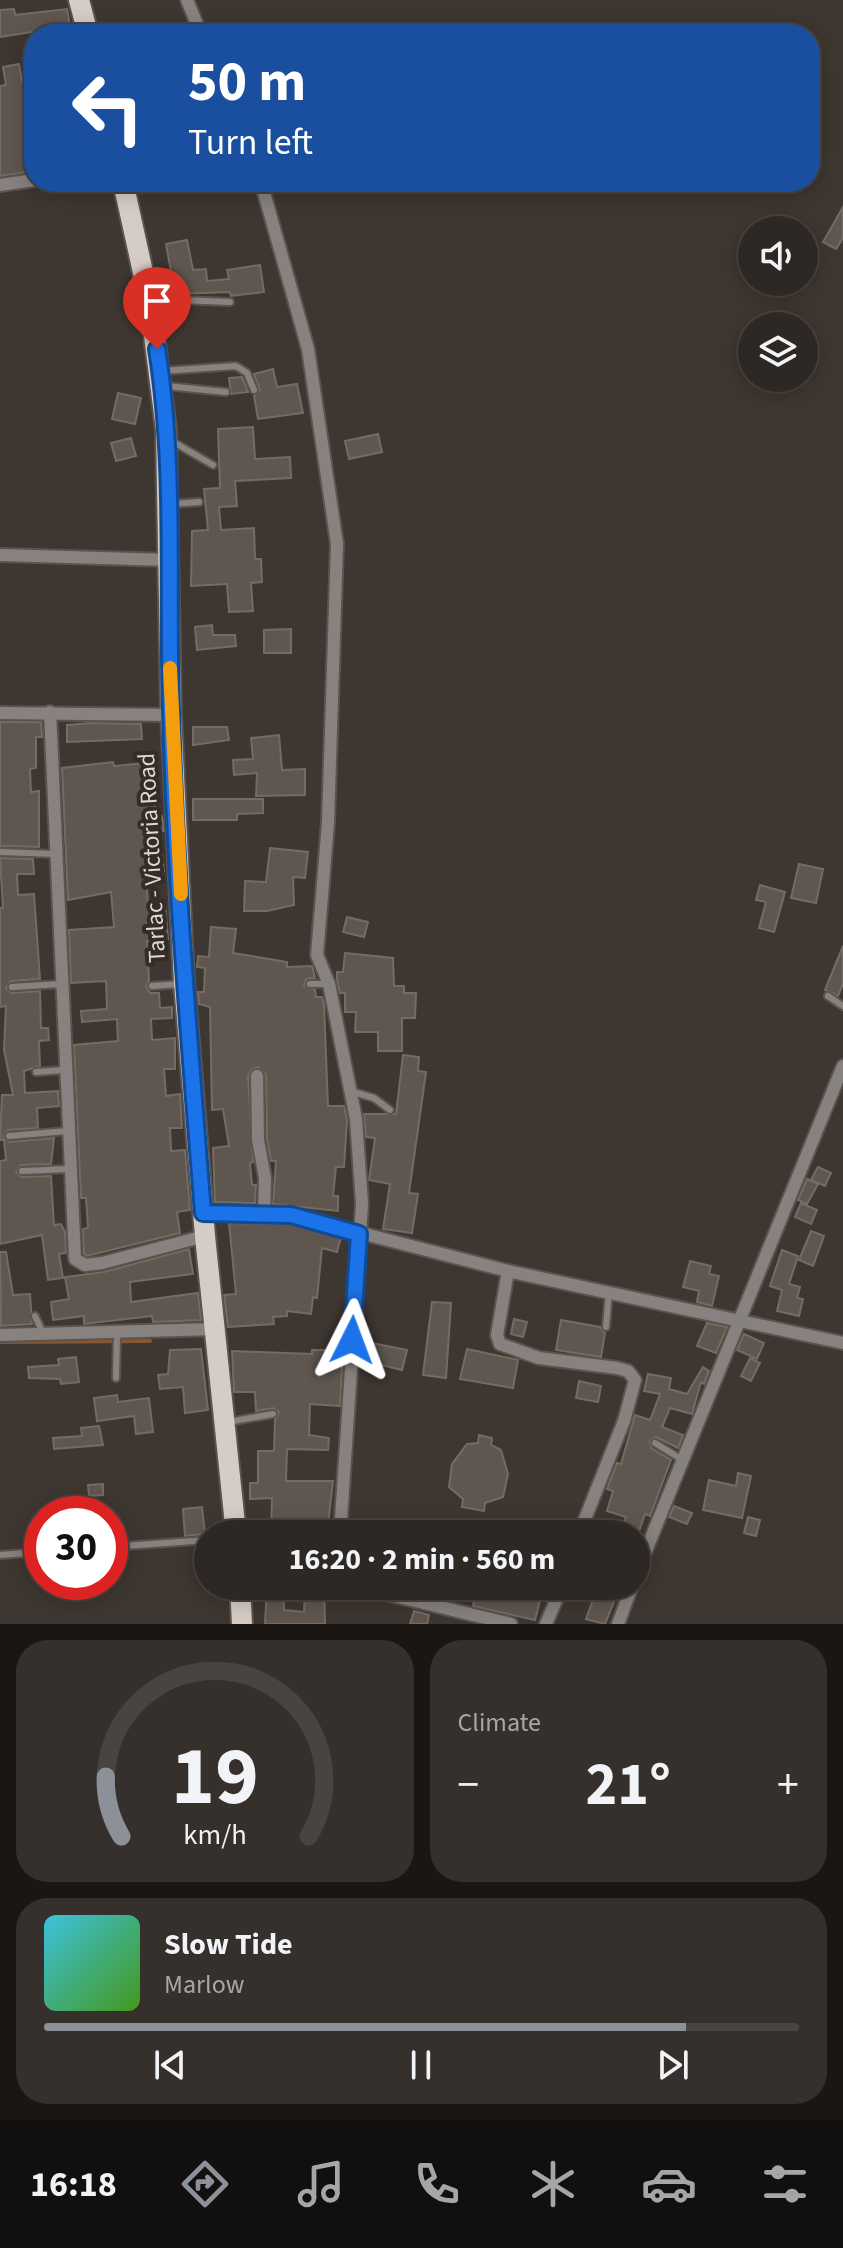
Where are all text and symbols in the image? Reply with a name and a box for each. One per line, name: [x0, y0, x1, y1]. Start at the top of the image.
text: 50 m: [188, 43, 306, 122]
icon: left: [56, 56, 160, 160]
text: Turn left: [188, 117, 313, 168]
map controls: [738, 216, 818, 392]
button: sound: [738, 216, 818, 296]
pin: [123, 267, 191, 349]
icon: arrive: [135, 279, 179, 323]
button: layers: [738, 312, 818, 392]
street label: Tarlac - Victoria Road: [129, 752, 175, 964]
position arrow: [310, 1298, 394, 1382]
speed limit sign: 30: [24, 1496, 128, 1600]
text: 16:20 · 2 min · 560 m: [289, 1538, 555, 1581]
text: Climate: [458, 1704, 541, 1741]
text: 19: [171, 1718, 259, 1836]
text: 21°: [586, 1743, 671, 1828]
text: −: [458, 1754, 479, 1817]
text: +: [777, 1754, 799, 1817]
text: km/h: [183, 1815, 246, 1855]
text: Slow Tide: [164, 1923, 293, 1966]
text: Marlow: [164, 1966, 244, 2003]
icon: previous: [148, 2043, 192, 2087]
icon: pause: [399, 2043, 443, 2087]
icon: next: [651, 2043, 695, 2087]
icon: directions: [177, 2156, 233, 2212]
icon: music: [293, 2156, 349, 2212]
icon: phone: [409, 2156, 465, 2212]
icon: climate: [525, 2156, 581, 2212]
icon: car: [641, 2156, 697, 2212]
icon: filters: [757, 2156, 813, 2212]
text: 16:18: [30, 2159, 117, 2210]

